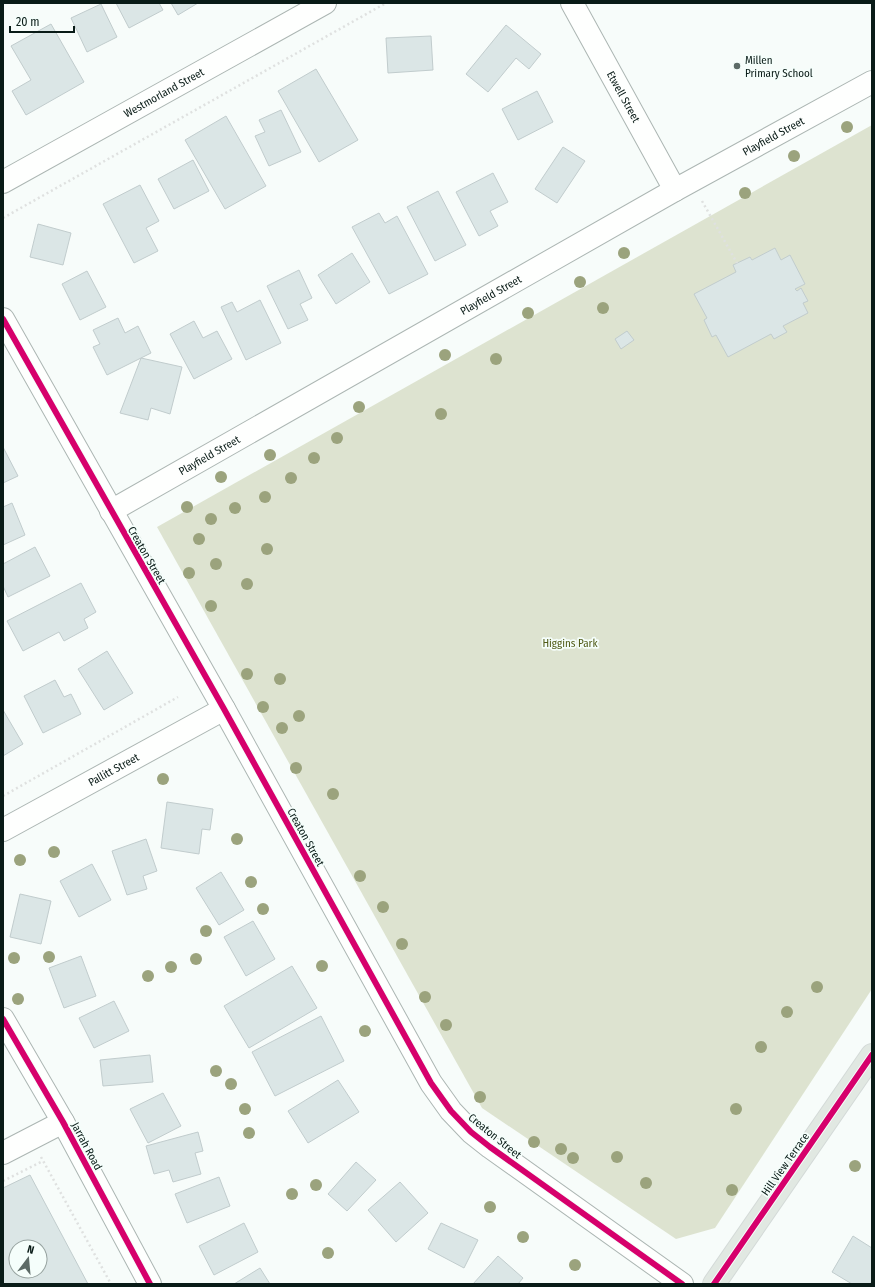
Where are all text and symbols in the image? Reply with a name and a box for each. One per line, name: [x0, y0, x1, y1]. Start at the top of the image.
scale bar: [10, 8, 74, 34]
text: 20 m: [16, 15, 40, 29]
place label: Millen Primary School: [745, 54, 813, 80]
marker: Millen Primary School: [732, 61, 742, 71]
street label: Westmorland Street: [122, 65, 207, 120]
street label: Etwell Street: [604, 69, 643, 125]
street label: Playfield Street: [740, 114, 807, 159]
street label: Playfield Street: [458, 273, 524, 318]
street label: Playfield Street: [177, 433, 243, 478]
street label: Creaton Street: [125, 524, 168, 587]
park label: Higgins Park: [542, 637, 598, 650]
street label: Pallitt Street: [86, 751, 142, 789]
street label: Creaton Street: [284, 806, 327, 869]
street label: Creaton Street: [466, 1111, 524, 1162]
street label: Jarrah Road: [69, 1120, 105, 1172]
street label: Hill View Terrace: [759, 1130, 812, 1198]
north arrow: [8, 1239, 48, 1279]
text: N: [26, 1243, 36, 1257]

